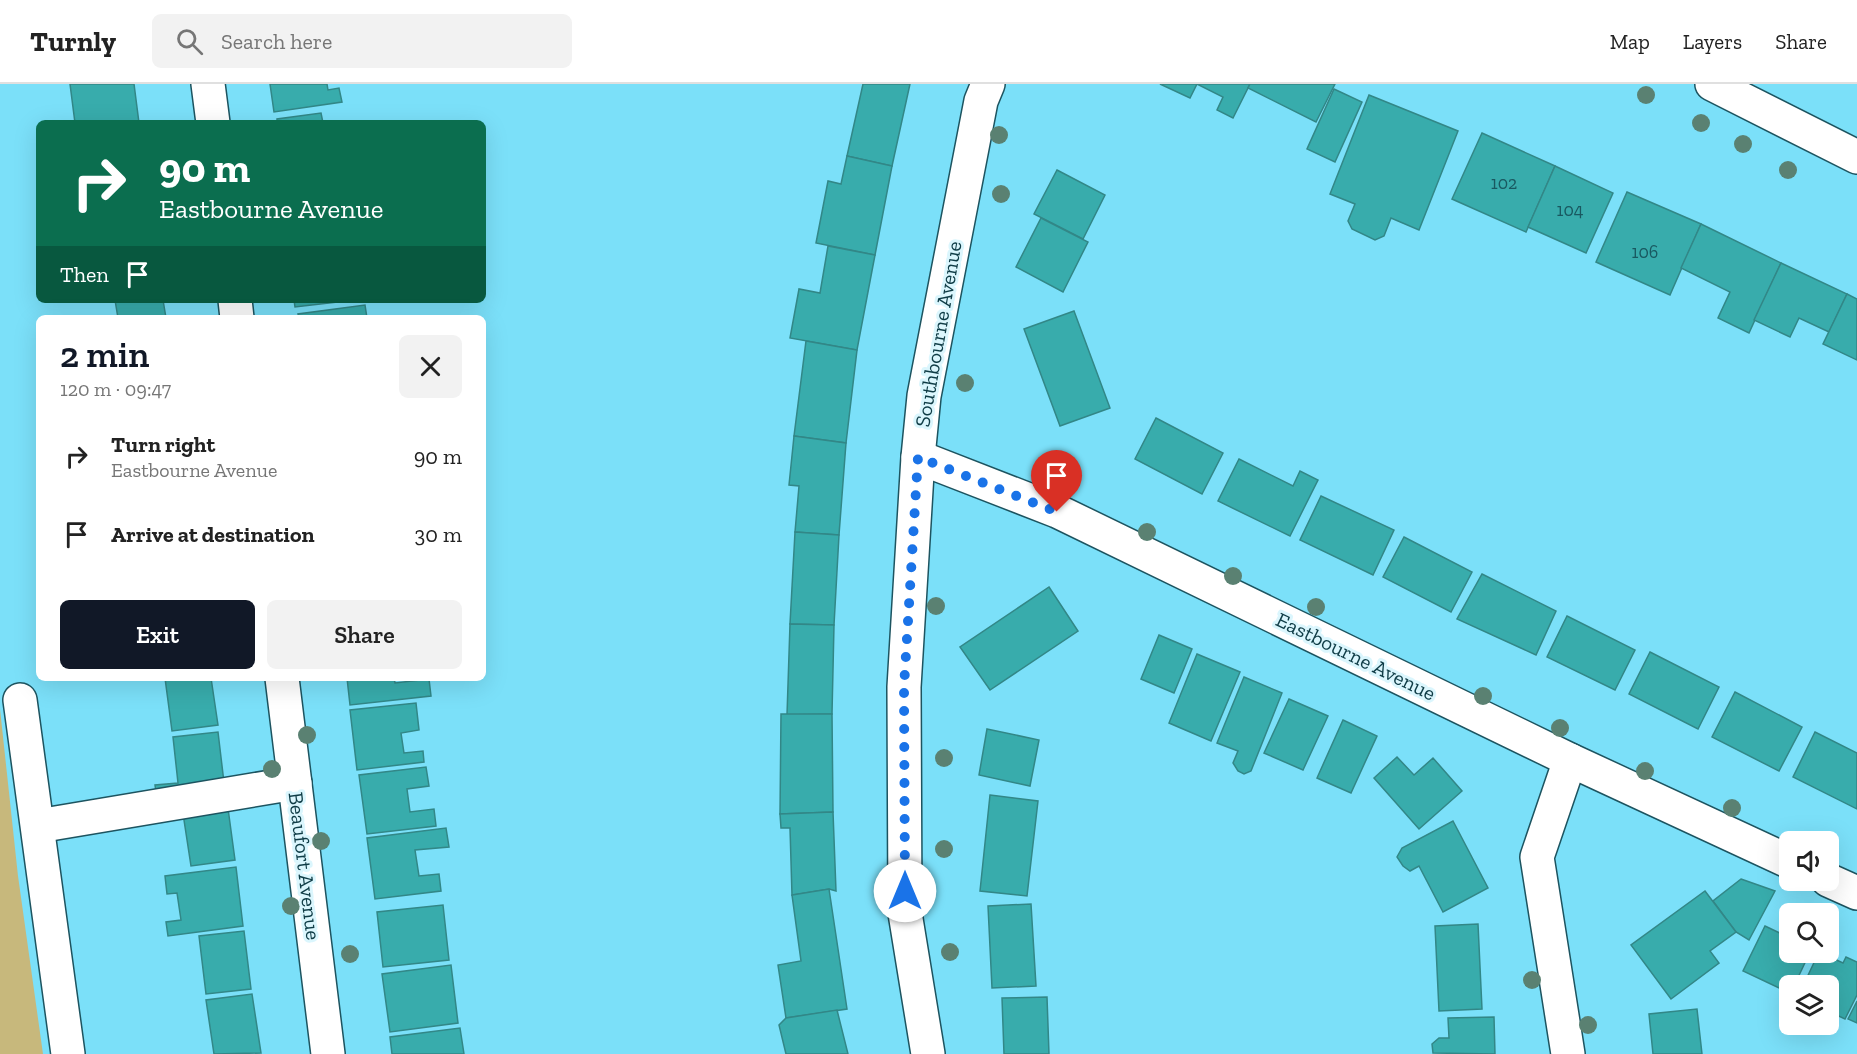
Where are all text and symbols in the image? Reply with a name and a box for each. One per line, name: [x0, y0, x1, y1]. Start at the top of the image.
search box: [152, 14, 572, 68]
text: Turnly: [30, 25, 116, 58]
icon: search: [173, 25, 206, 58]
text: Search here: [221, 28, 332, 55]
text: Map: [1610, 29, 1650, 54]
text: Layers: [1683, 29, 1742, 54]
text: Share: [1775, 29, 1827, 54]
text: 90 m: [159, 142, 250, 193]
icon: right: [60, 144, 138, 222]
house number: 102: [1491, 172, 1517, 194]
text: Eastbourne Avenue: [159, 193, 384, 225]
house number: 104: [1557, 199, 1584, 221]
street label: Southbourne Avenue: [909, 239, 967, 429]
house number: 106: [1632, 241, 1658, 263]
icon: arrive: [121, 258, 154, 291]
text: Then: [60, 261, 109, 288]
text: 2 min: [60, 333, 149, 376]
button: close: [399, 335, 462, 398]
text: 120 m · 09:47: [60, 377, 171, 401]
text: Turn right: [111, 431, 215, 458]
icon: right: [60, 440, 93, 473]
text: 90 m: [414, 443, 462, 470]
pin: [1031, 450, 1082, 512]
text: Eastbourne Avenue: [111, 458, 277, 482]
icon: arrive: [1040, 459, 1073, 492]
icon: arrive: [60, 518, 93, 551]
text: Arrive at destination: [111, 521, 314, 548]
text: 30 m: [415, 521, 462, 548]
button: Exit: [60, 600, 255, 669]
button: Share: [267, 600, 462, 669]
street label: Eastbourne Avenue: [1272, 606, 1440, 706]
street label: Beaufort Avenue: [284, 790, 327, 942]
map controls: [1779, 831, 1839, 1035]
button: sound: [1779, 831, 1839, 891]
position arrow: [873, 859, 937, 923]
button: search: [1779, 903, 1839, 963]
button: layers: [1779, 975, 1839, 1035]

